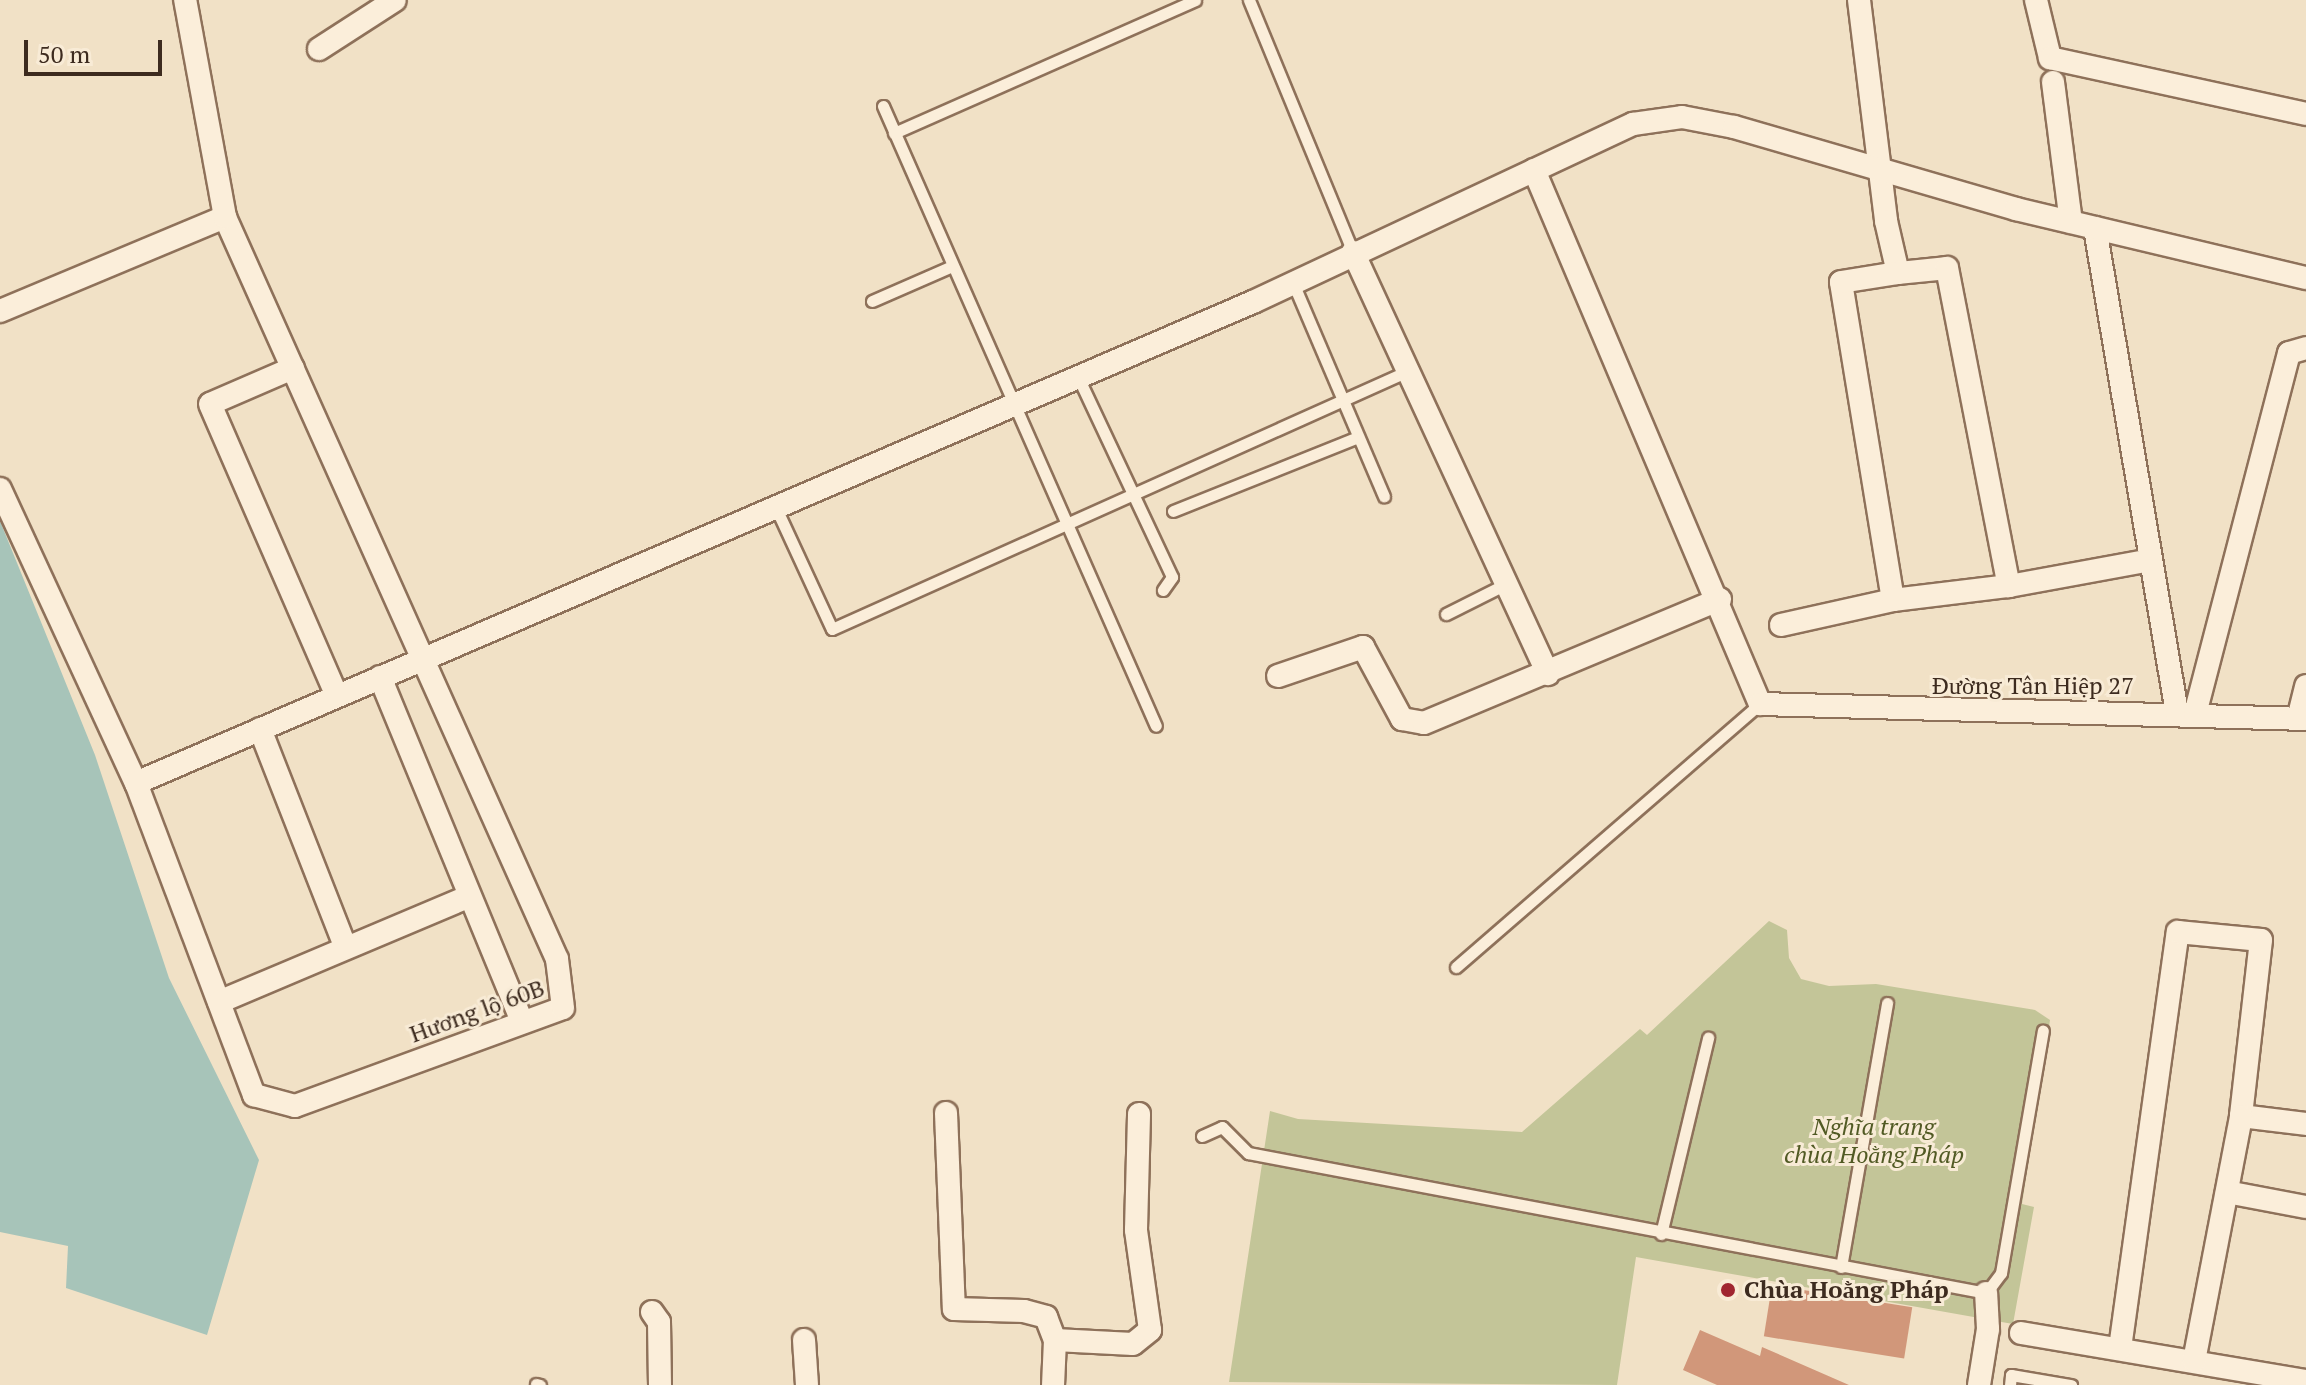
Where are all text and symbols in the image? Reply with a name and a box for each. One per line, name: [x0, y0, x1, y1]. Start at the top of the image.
scale bar: [28, 24, 166, 74]
text: 50 m: [38, 38, 90, 70]
street label: Đường Tân Hiệp 27: [1932, 672, 2134, 700]
street label: Hương lộ 60B: [406, 973, 548, 1049]
park label: Nghĩa trang chùa Hoằng Pháp: [1784, 1113, 1964, 1169]
place label: Chùa Hoằng Pháp: [1744, 1276, 1949, 1304]
marker: Chùa Hoằng Pháp: [1719, 1281, 1737, 1299]

